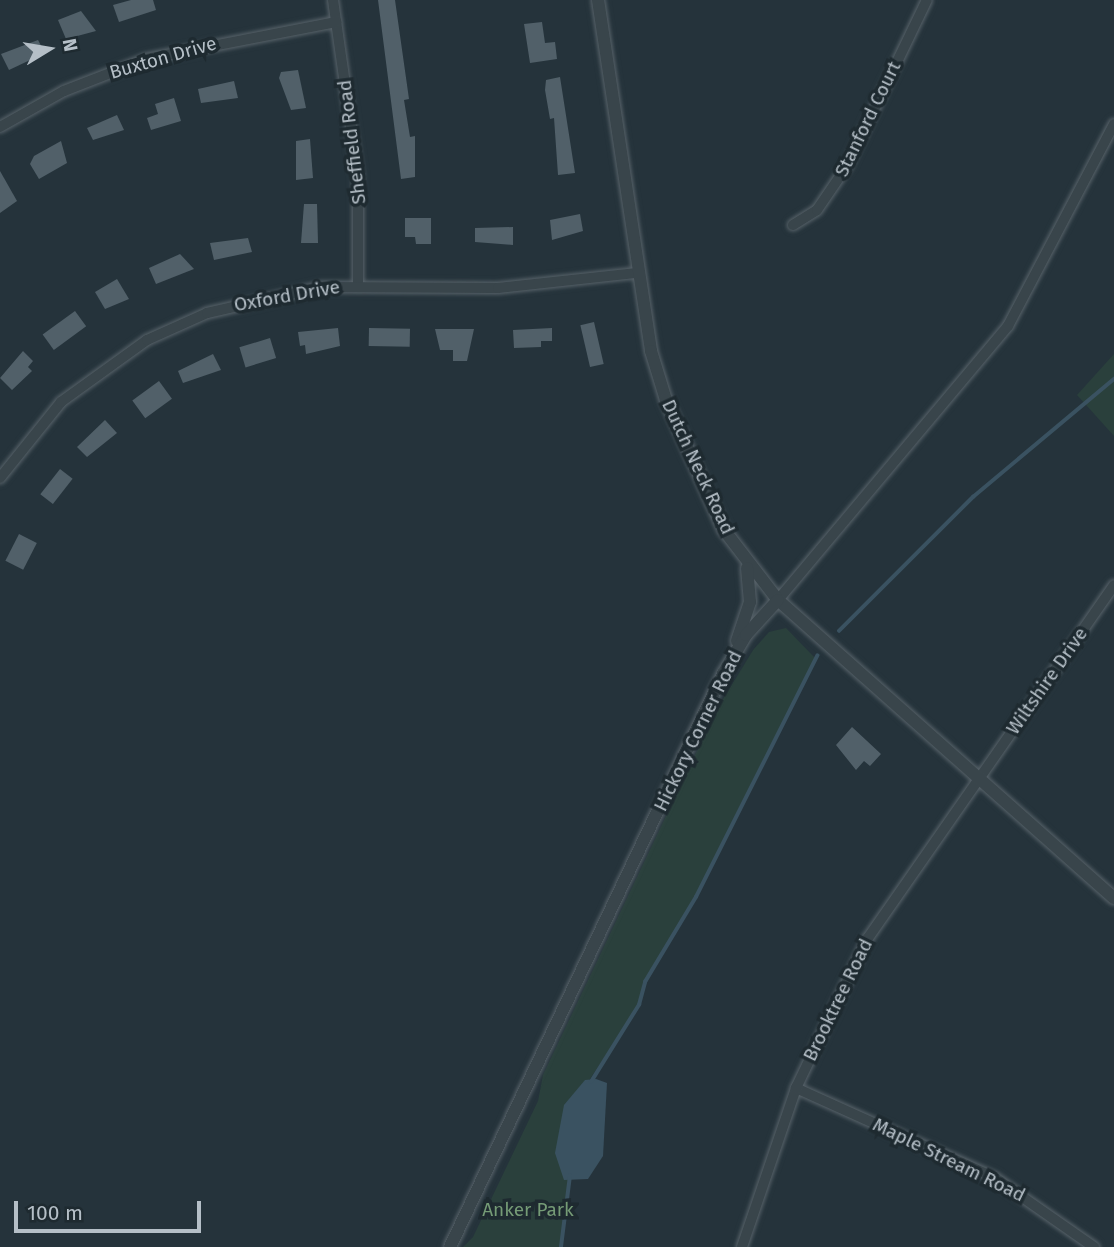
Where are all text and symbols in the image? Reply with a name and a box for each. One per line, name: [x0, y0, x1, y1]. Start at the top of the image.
north arrow: [14, 14, 84, 84]
street label: Buxton Drive: [107, 32, 219, 84]
text: N: [58, 37, 83, 53]
street label: Stanford Court: [830, 58, 906, 180]
street label: Sheffield Road: [333, 78, 371, 206]
street label: Oxford Drive: [232, 275, 342, 317]
street label: Dutch Neck Road: [657, 396, 739, 538]
street label: Wiltshire Drive: [1002, 623, 1092, 739]
street label: Hickory Corner Road: [649, 647, 747, 815]
street label: Brooktree Road: [799, 935, 877, 1065]
street label: Maple Stream Road: [869, 1113, 1029, 1207]
scale bar: [18, 1188, 205, 1232]
park label: Anker Park: [482, 1199, 574, 1221]
text: 100 m: [27, 1200, 83, 1226]

